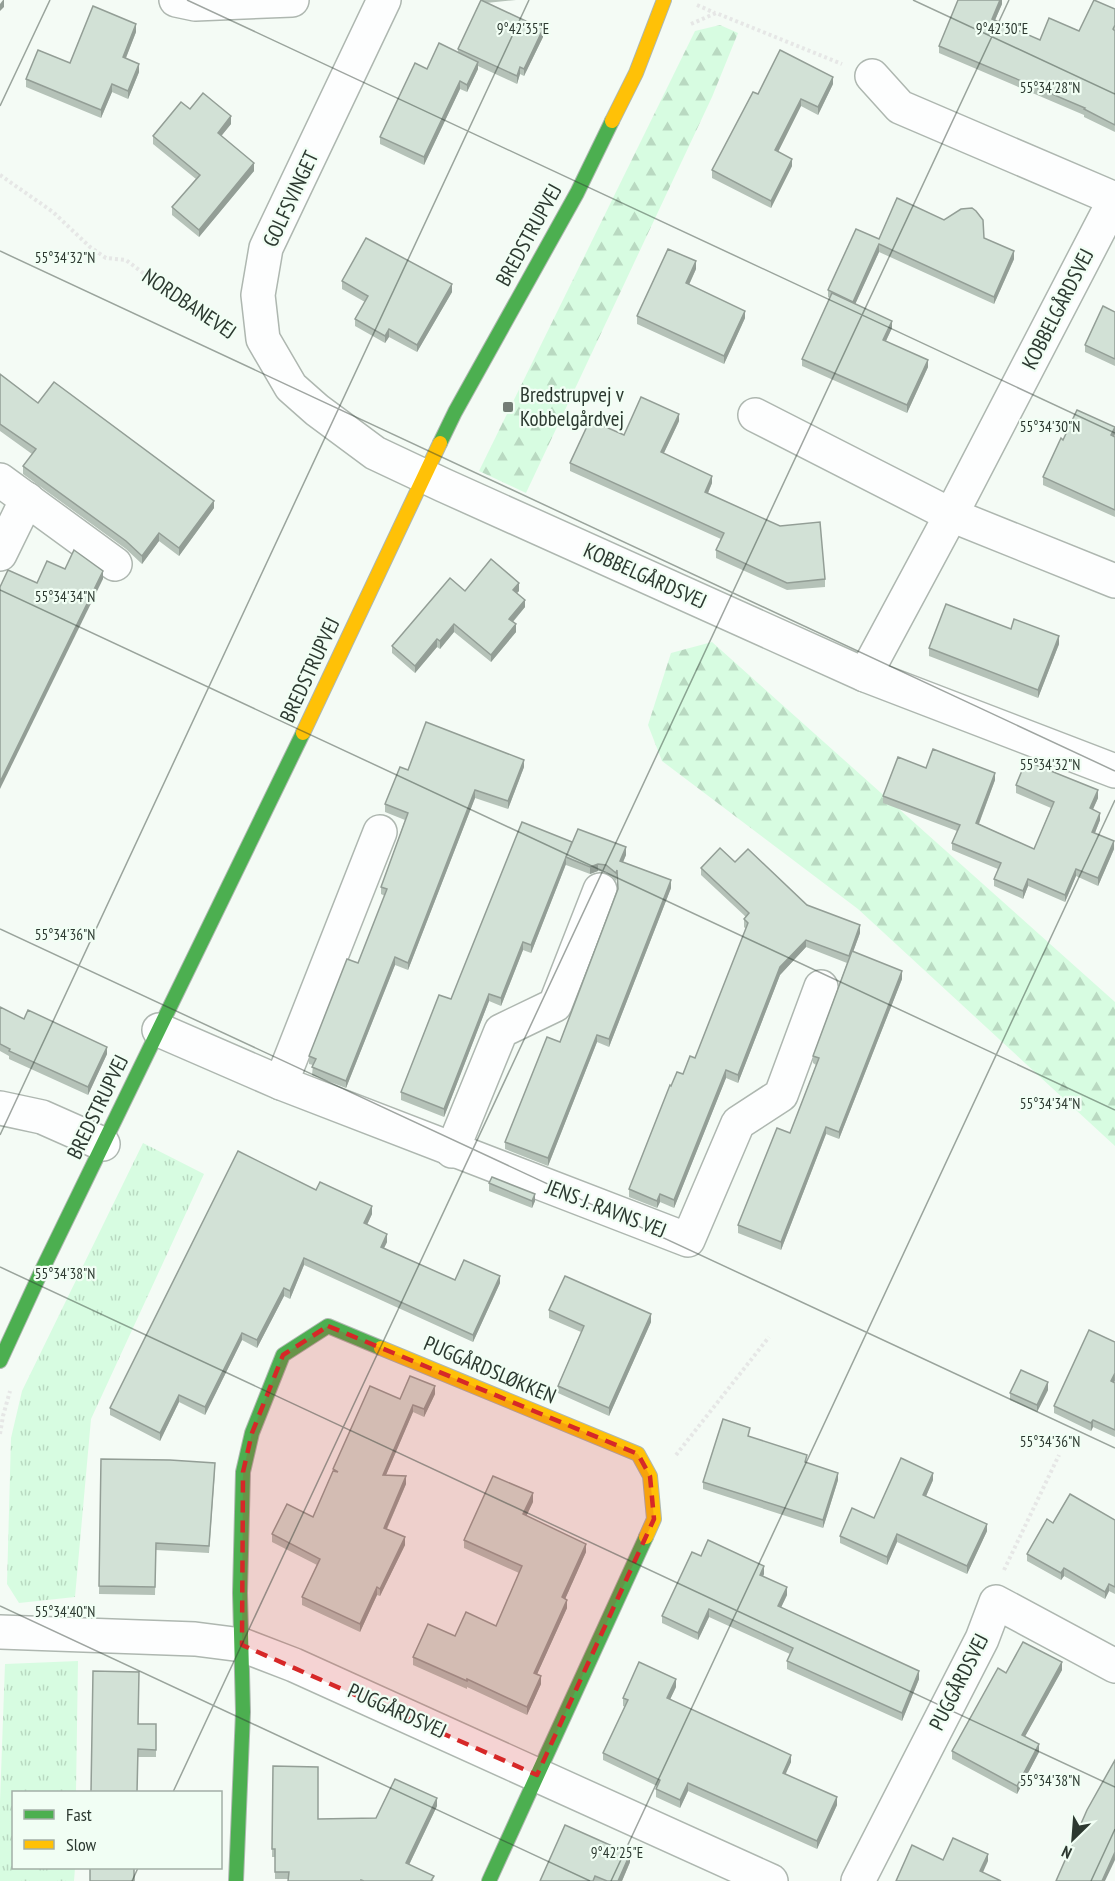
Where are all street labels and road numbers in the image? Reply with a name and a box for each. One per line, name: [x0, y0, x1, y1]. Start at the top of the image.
street label: GOLFSVINGET: [257, 146, 325, 251]
street label: BREDSTRUPVEJ: [489, 179, 568, 291]
street label: KOBBELGÅRDSVEJ: [1016, 244, 1100, 374]
street label: NORDBANEVEJ: [137, 262, 242, 345]
street label: KOBBELGÅRDSVEJ: [579, 536, 711, 615]
street label: BREDSTRUPVEJ: [274, 613, 346, 727]
street label: BREDSTRUPVEJ: [61, 1050, 134, 1163]
street label: JENS J. RAVNS VEJ: [541, 1173, 670, 1244]
street label: PUGGÅRDSLØKKEN: [420, 1330, 560, 1410]
street label: PUGGÅRDSVEJ: [923, 1629, 994, 1735]
street label: PUGGÅRDSVEJ: [344, 1677, 451, 1744]

